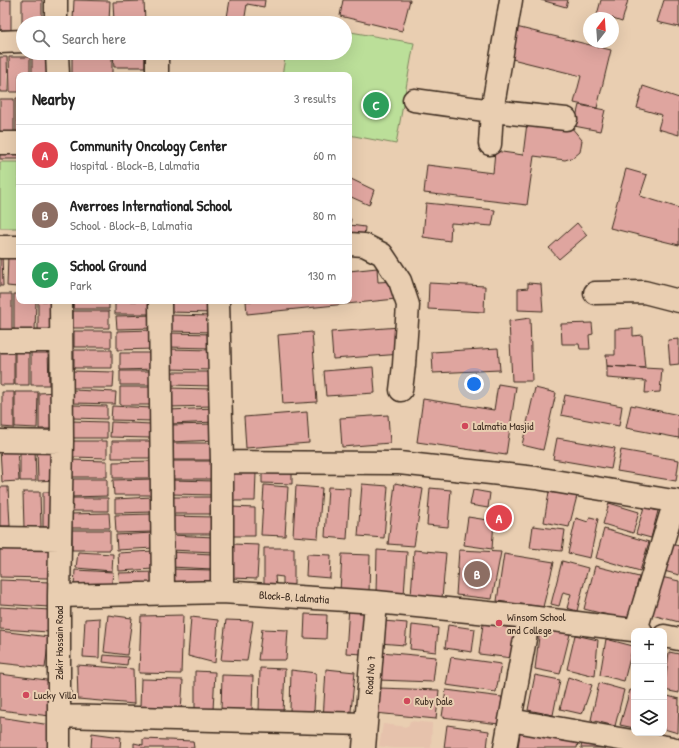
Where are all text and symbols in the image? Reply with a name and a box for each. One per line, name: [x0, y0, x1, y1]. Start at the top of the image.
north arrow: [583, 12, 619, 48]
search box: [16, 16, 352, 60]
icon: search: [30, 27, 52, 49]
text: Search here: [62, 28, 126, 49]
text: Nearby: [32, 87, 75, 110]
text: 3 results: [294, 89, 336, 107]
pin: C: [363, 90, 389, 120]
text: Community Oncology Center: [70, 135, 227, 156]
text: A: [42, 146, 48, 164]
text: 60 m: [313, 146, 336, 164]
text: Hospital · Block-B, Lalmatia: [70, 156, 199, 174]
text: Averroes International School: [70, 195, 232, 216]
text: B: [42, 206, 48, 224]
text: 80 m: [313, 206, 336, 224]
text: School · Block-B, Lalmatia: [70, 216, 192, 234]
text: School Ground: [70, 255, 146, 276]
text: C: [41, 266, 49, 284]
text: 130 m: [308, 266, 336, 284]
text: Park: [70, 276, 92, 294]
your location: [464, 374, 484, 394]
place label: Lalmatia Masjid: [473, 419, 534, 433]
marker: Lalmatia Masjid: [460, 421, 470, 431]
pin: A: [486, 503, 512, 533]
pin: B: [464, 559, 490, 589]
street label: Block-B, Lalmatia: [258, 588, 330, 606]
street label: Zakir Hossain Road: [52, 605, 66, 680]
place label: Winsom School and College: [507, 610, 566, 637]
marker: Winsom School and College: [494, 618, 504, 628]
map controls: [631, 628, 667, 736]
button: +: [631, 628, 667, 664]
street label: Road No 7: [362, 655, 378, 695]
button: −: [631, 664, 667, 700]
place label: Lucky Villa: [34, 688, 77, 702]
marker: Lucky Villa: [21, 690, 31, 700]
place label: Ruby Dale: [415, 694, 454, 708]
marker: Ruby Dale: [402, 696, 412, 706]
button: layers: [631, 700, 667, 736]

